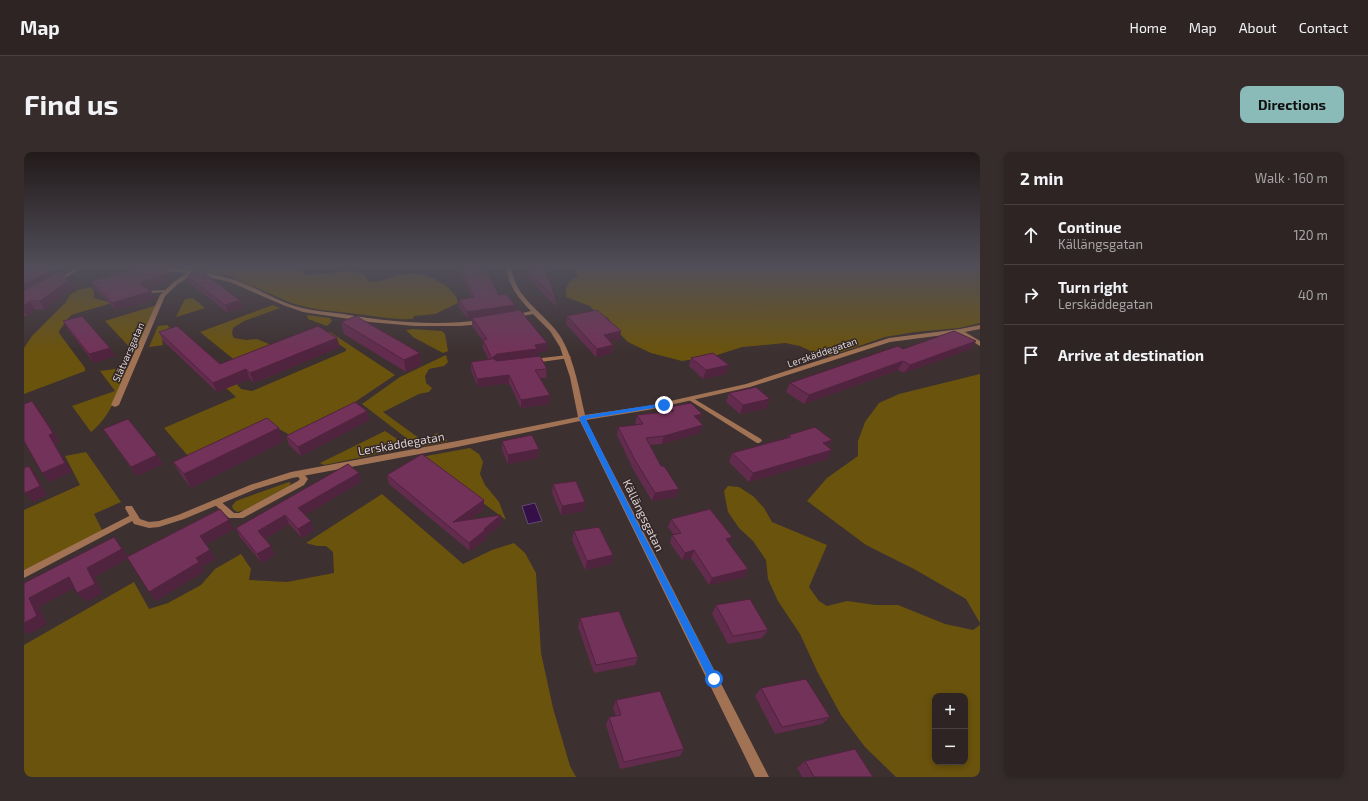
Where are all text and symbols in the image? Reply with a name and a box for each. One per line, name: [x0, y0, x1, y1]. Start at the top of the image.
text: Map: [20, 16, 60, 39]
text: Home: [1130, 19, 1167, 36]
text: Map: [1189, 19, 1217, 36]
text: About: [1239, 19, 1277, 36]
text: Contact: [1299, 19, 1348, 36]
button: Directions: [1240, 86, 1344, 123]
text: Find us: [24, 87, 118, 121]
text: 2 min: [1020, 168, 1063, 188]
text: Walk · 160 m: [1255, 170, 1328, 186]
text: Continue: [1058, 218, 1121, 236]
icon: ahead: [1020, 224, 1042, 246]
text: 120 m: [1293, 227, 1328, 243]
text: Källängsgatan: [1058, 236, 1143, 252]
text: Turn right: [1058, 278, 1128, 296]
icon: right: [1020, 284, 1042, 306]
text: 40 m: [1298, 287, 1328, 303]
text: Lerskäddegatan: [1058, 296, 1153, 312]
street label: Slätvarsgatan: [110, 320, 147, 384]
street label: Lerskäddegatan: [785, 334, 859, 370]
icon: arrive: [1020, 344, 1042, 366]
text: Arrive at destination: [1058, 346, 1204, 364]
route end: [655, 396, 673, 414]
street label: Lerskäddegatan: [357, 428, 445, 458]
street label: Källängsgatan: [620, 477, 668, 553]
route start: [705, 670, 723, 688]
map controls: [932, 693, 968, 765]
button: +: [932, 693, 968, 729]
button: −: [932, 729, 968, 765]

